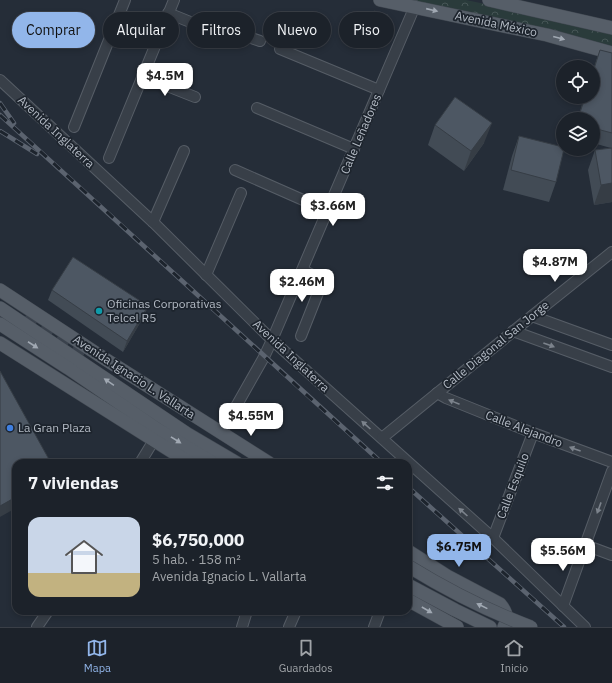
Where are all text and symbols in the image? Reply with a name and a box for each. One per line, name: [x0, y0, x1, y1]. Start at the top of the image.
street label: Avenida México: [454, 7, 539, 40]
one-way arrow: [426, 8, 438, 14]
chip: Comprar: [12, 12, 95, 48]
chip: Alquilar: [103, 12, 179, 48]
chip: Filtros: [187, 12, 255, 48]
chip: Nuevo: [263, 12, 331, 48]
chip: Piso: [339, 12, 394, 48]
one-way arrow: [552, 36, 565, 42]
map controls: [556, 60, 600, 156]
button: locate: [556, 60, 600, 104]
pin: $4.5M: [137, 63, 193, 97]
text: $4.5M: [146, 67, 184, 84]
street label: Calle Leñadores: [337, 91, 384, 176]
street label: Avenida Inglaterra: [15, 92, 98, 171]
button: layers: [556, 112, 600, 156]
pin: $3.66M: [300, 193, 366, 227]
text: $3.66M: [310, 197, 356, 214]
pin: $4.87M: [522, 249, 588, 283]
text: $4.87M: [532, 253, 578, 270]
pin: $2.46M: [269, 269, 335, 303]
text: $2.46M: [279, 273, 325, 290]
place label: Oficinas Corporativas Telcel R5: [107, 296, 222, 325]
street label: Calle Diagonal San Jorge: [440, 297, 552, 392]
marker: Oficinas Corporativas Telcel R5: [94, 306, 104, 316]
street label: Avenida Inglaterra: [250, 316, 333, 395]
street label: Avenida Ignacio L. Vallarta: [70, 331, 199, 422]
one-way arrow: [28, 341, 38, 349]
one-way arrow: [544, 342, 556, 348]
one-way arrow: [104, 378, 115, 386]
one-way arrow: [448, 398, 460, 404]
pin: $4.55M: [218, 403, 284, 437]
text: $4.55M: [228, 407, 274, 424]
street label: Calle Alejandro: [483, 407, 565, 450]
place label: La Gran Plaza: [18, 420, 92, 435]
one-way arrow: [361, 420, 372, 429]
marker: La Gran Plaza: [5, 423, 15, 433]
one-way arrow: [170, 437, 182, 444]
one-way arrow: [569, 445, 581, 451]
street label: Calle Esquilo: [493, 451, 532, 521]
text: 7 viviendas: [28, 472, 119, 494]
icon: filters: [374, 472, 396, 494]
one-way arrow: [595, 502, 601, 514]
one-way arrow: [458, 507, 468, 516]
text: $6,750,000: [152, 529, 244, 551]
icon: home: [60, 533, 108, 581]
pin: $6.75M: [426, 534, 492, 568]
text: $6.75M: [436, 538, 482, 555]
pin: $5.56M: [530, 538, 596, 572]
text: $5.56M: [540, 542, 586, 559]
text: 5 hab. · 158 m²: [152, 551, 241, 568]
text: Avenida Ignacio L. Vallarta: [152, 568, 306, 585]
one-way arrow: [476, 603, 488, 609]
one-way arrow: [421, 607, 433, 614]
tab: Mapa: [84, 637, 111, 675]
tab: Guardados: [279, 637, 333, 675]
tab: Inicio: [500, 637, 528, 675]

